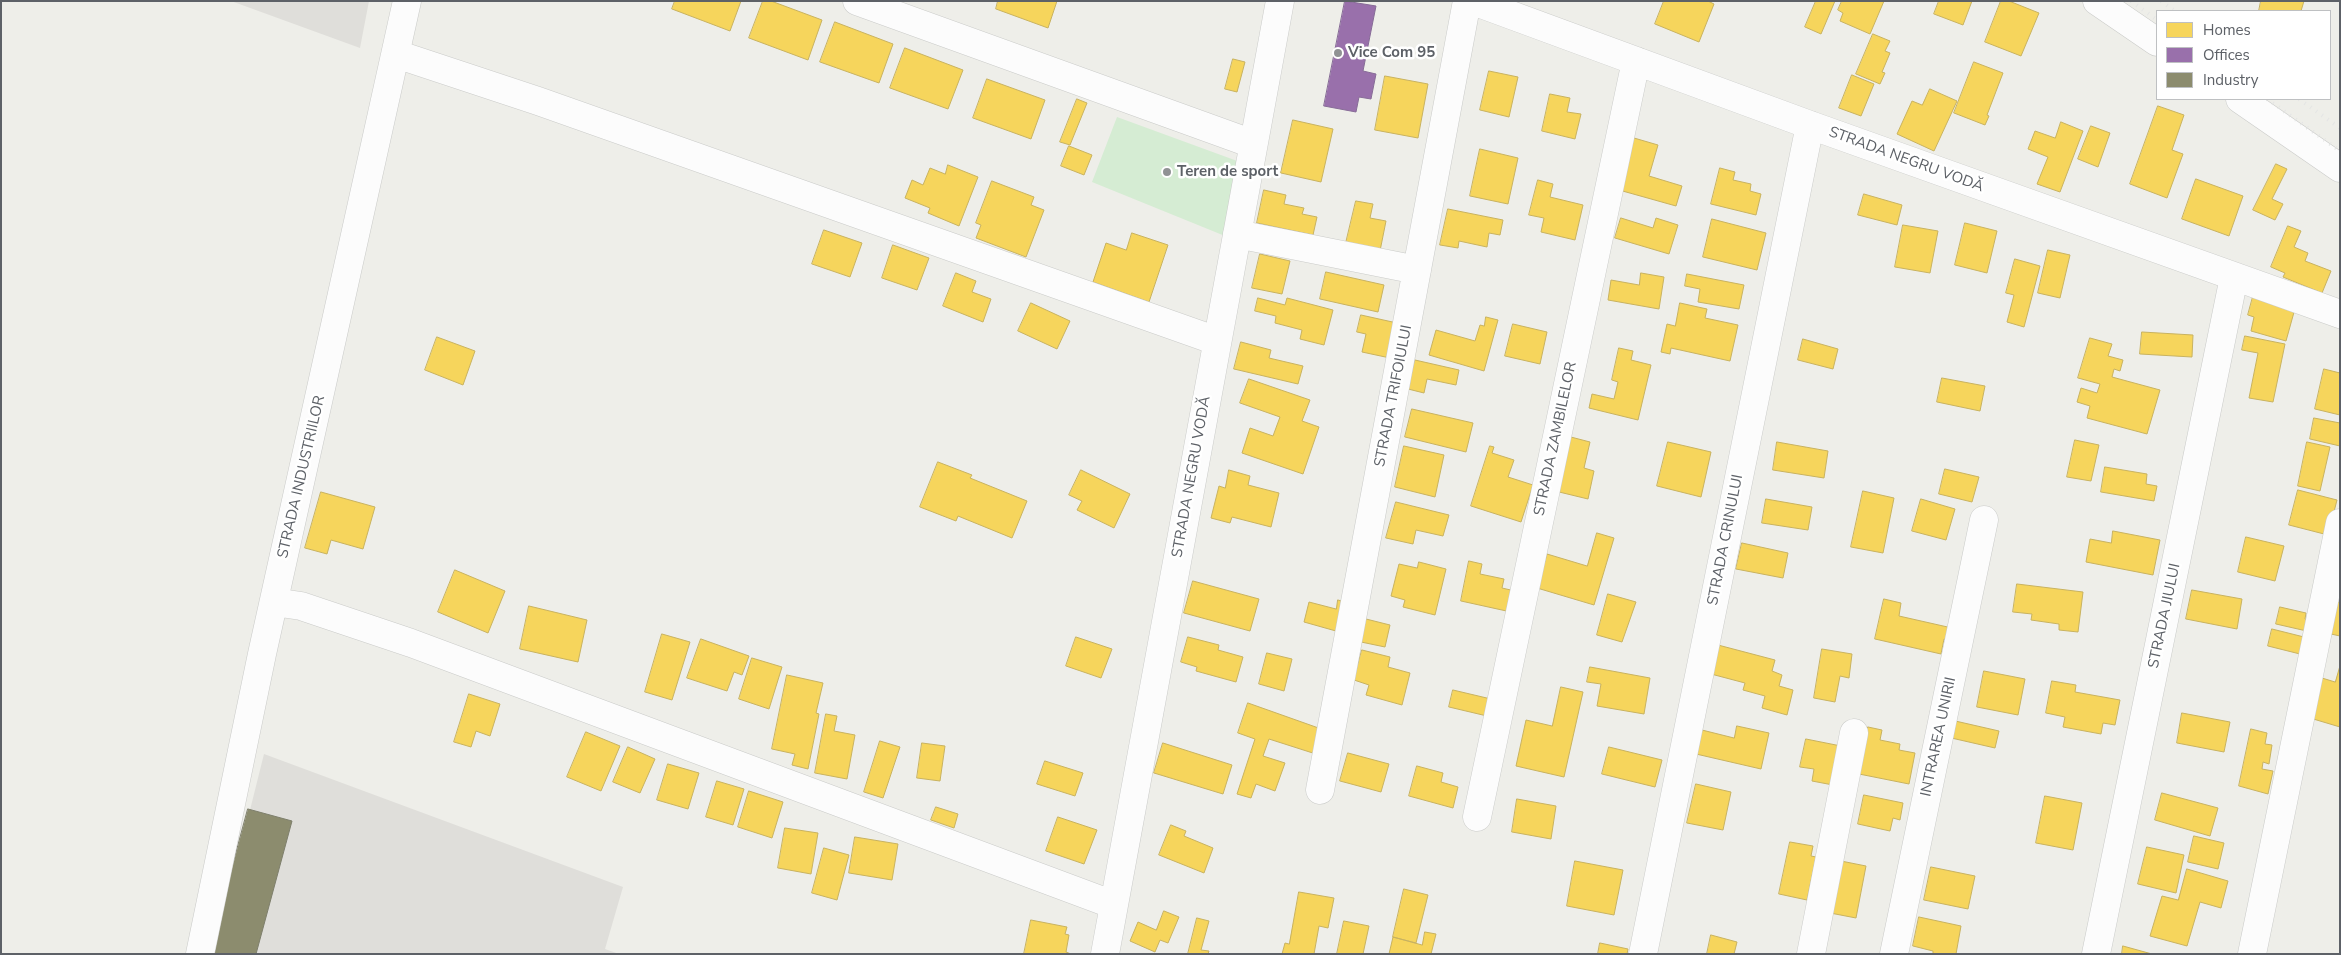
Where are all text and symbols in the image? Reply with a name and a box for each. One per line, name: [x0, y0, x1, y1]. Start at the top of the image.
legend: [2156, 10, 2331, 100]
text: Homes: [2203, 20, 2251, 40]
place label: Vice Com 95: [1348, 44, 1435, 62]
text: Offices: [2203, 45, 2250, 65]
marker: Vice Com 95: [1332, 47, 1344, 59]
text: Industry: [2203, 70, 2258, 90]
street label: STRADA NEGRU VODĂ: [1826, 124, 1986, 196]
place label: Teren de sport: [1177, 163, 1278, 181]
marker: Teren de sport: [1161, 166, 1173, 178]
street label: STRADA TRIFOIULUI: [1371, 324, 1417, 468]
street label: STRADA ZAMBILELOR: [1531, 360, 1581, 518]
street label: STRADA INDUSTRIILOR: [275, 394, 329, 560]
street label: STRADA NEGRU VODĂ: [1169, 395, 1215, 559]
street label: STRADA CRINULUI: [1704, 473, 1748, 607]
street label: STRADA JIULUI: [2145, 562, 2185, 670]
street label: INTRAREA UNIRII: [1918, 676, 1960, 798]

